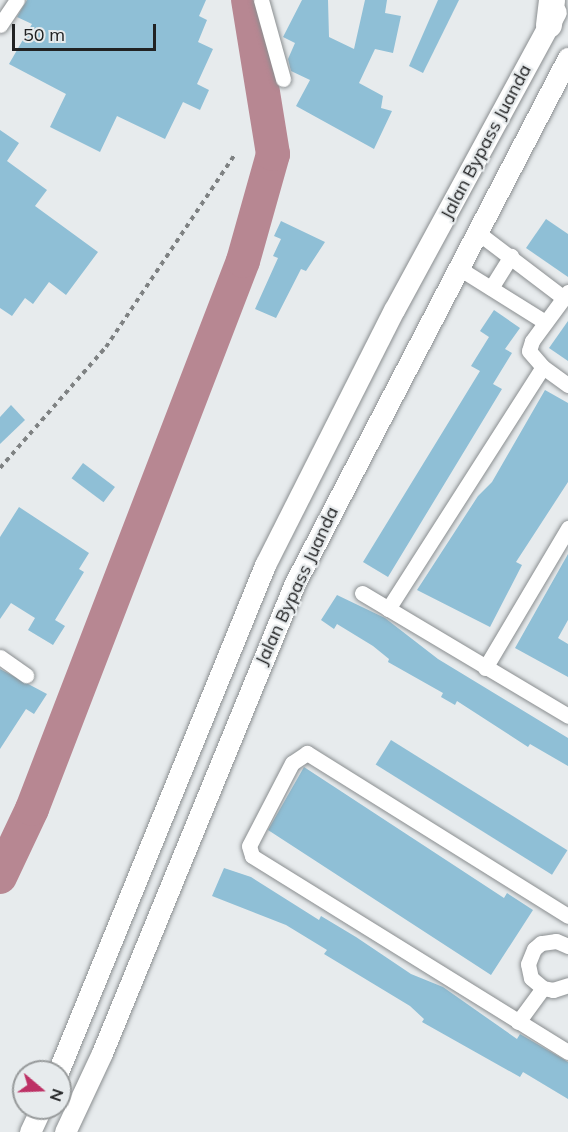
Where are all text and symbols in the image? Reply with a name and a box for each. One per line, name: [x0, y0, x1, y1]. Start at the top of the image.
scale bar: [15, 12, 159, 50]
text: 50 m: [23, 23, 65, 46]
street label: Jalan Bypass Juanda: [436, 61, 536, 223]
street label: Jalan Bypass Juanda: [251, 503, 343, 669]
north arrow: [12, 1060, 72, 1120]
text: N: [46, 1086, 69, 1104]

